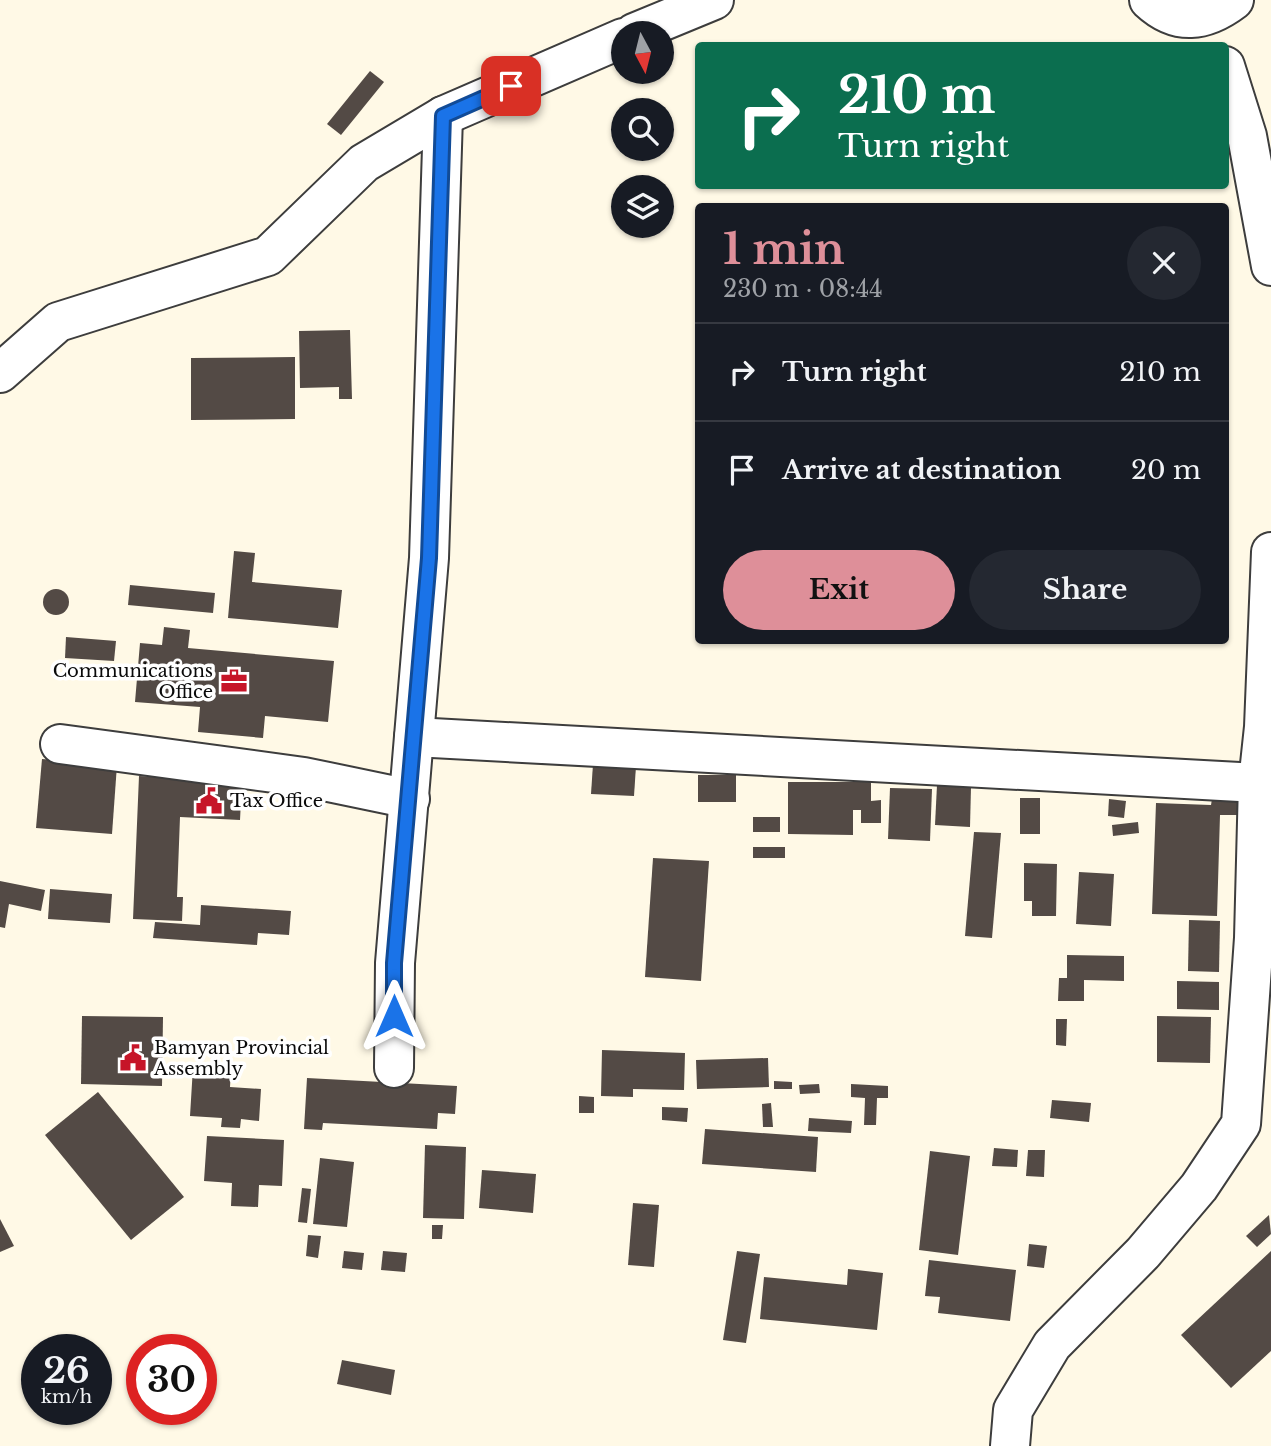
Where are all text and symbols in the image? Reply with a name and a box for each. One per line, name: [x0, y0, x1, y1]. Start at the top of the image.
north arrow: [611, 21, 674, 84]
map controls: [611, 21, 674, 238]
pin: [481, 56, 541, 116]
text: 210 m: [838, 65, 996, 126]
icon: arrive: [492, 67, 530, 105]
icon: right: [723, 70, 814, 161]
button: search: [611, 98, 674, 161]
text: Turn right: [838, 126, 1009, 166]
button: layers: [611, 175, 674, 238]
text: 1 min: [723, 223, 845, 275]
button: close: [1127, 226, 1201, 300]
text: 230 m · 08:44: [723, 275, 883, 303]
icon: right: [723, 353, 761, 391]
text: Turn right: [782, 356, 927, 388]
text: 210 m: [1119, 356, 1201, 388]
icon: arrive: [723, 451, 761, 489]
text: Arrive at destination: [782, 454, 1062, 486]
text: 20 m: [1131, 454, 1201, 486]
button: Exit: [723, 550, 955, 630]
button: Share: [969, 550, 1201, 630]
place label: Communications Office: [53, 660, 213, 703]
office icon: Communications Office: [219, 666, 249, 696]
public building icon: Tax Office: [194, 786, 224, 816]
place label: Tax Office: [230, 790, 323, 812]
position arrow: [357, 979, 431, 1053]
place label: Bamyan Provincial Assembly: [153, 1037, 329, 1080]
public building icon: Bamyan Provincial Assembly: [118, 1043, 148, 1073]
speed limit sign: 30: [126, 1334, 217, 1425]
text: 26: [43, 1349, 90, 1392]
text: km/h: [41, 1386, 92, 1408]

